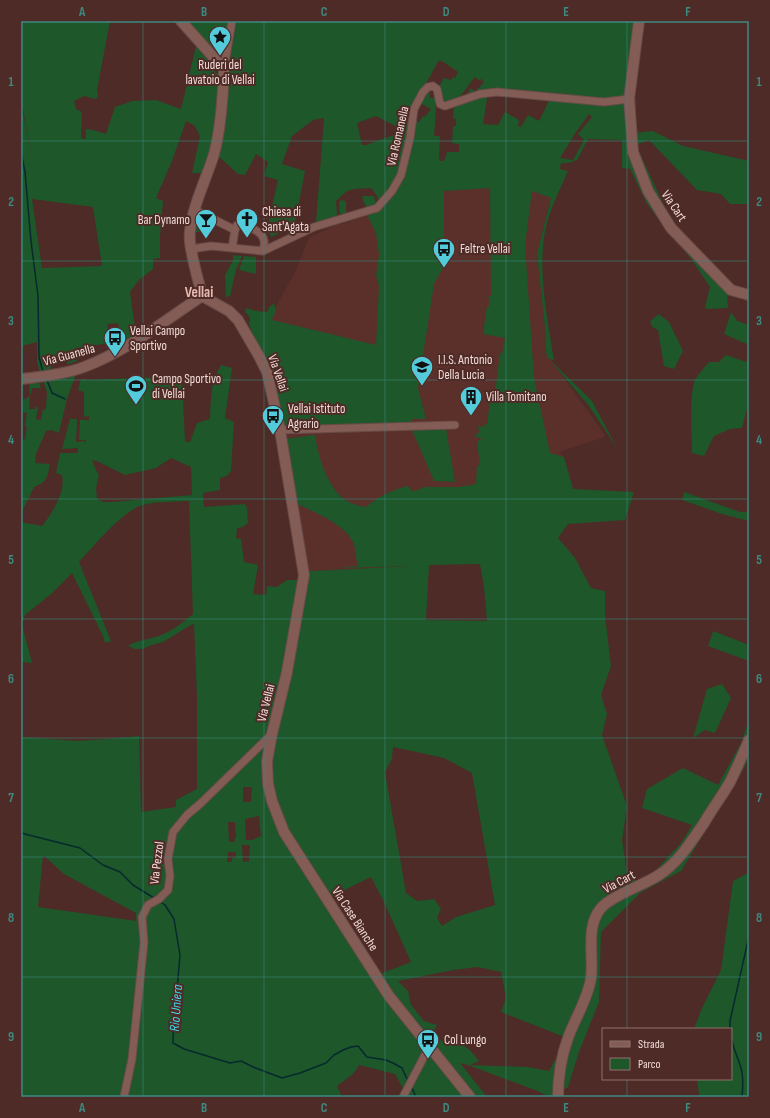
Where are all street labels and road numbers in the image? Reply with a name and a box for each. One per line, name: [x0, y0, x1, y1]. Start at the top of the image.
street label: Via Romanella: [383, 105, 413, 167]
street label: Via Cart: [658, 187, 690, 225]
street label: Via Guanella: [41, 340, 97, 370]
street label: Via Vellai: [264, 352, 292, 394]
street label: Via Vellai: [254, 682, 278, 724]
street label: Via Pezzol: [146, 841, 168, 885]
street label: Via Cart: [600, 867, 638, 897]
street label: Via Case Bianche: [328, 884, 382, 954]

